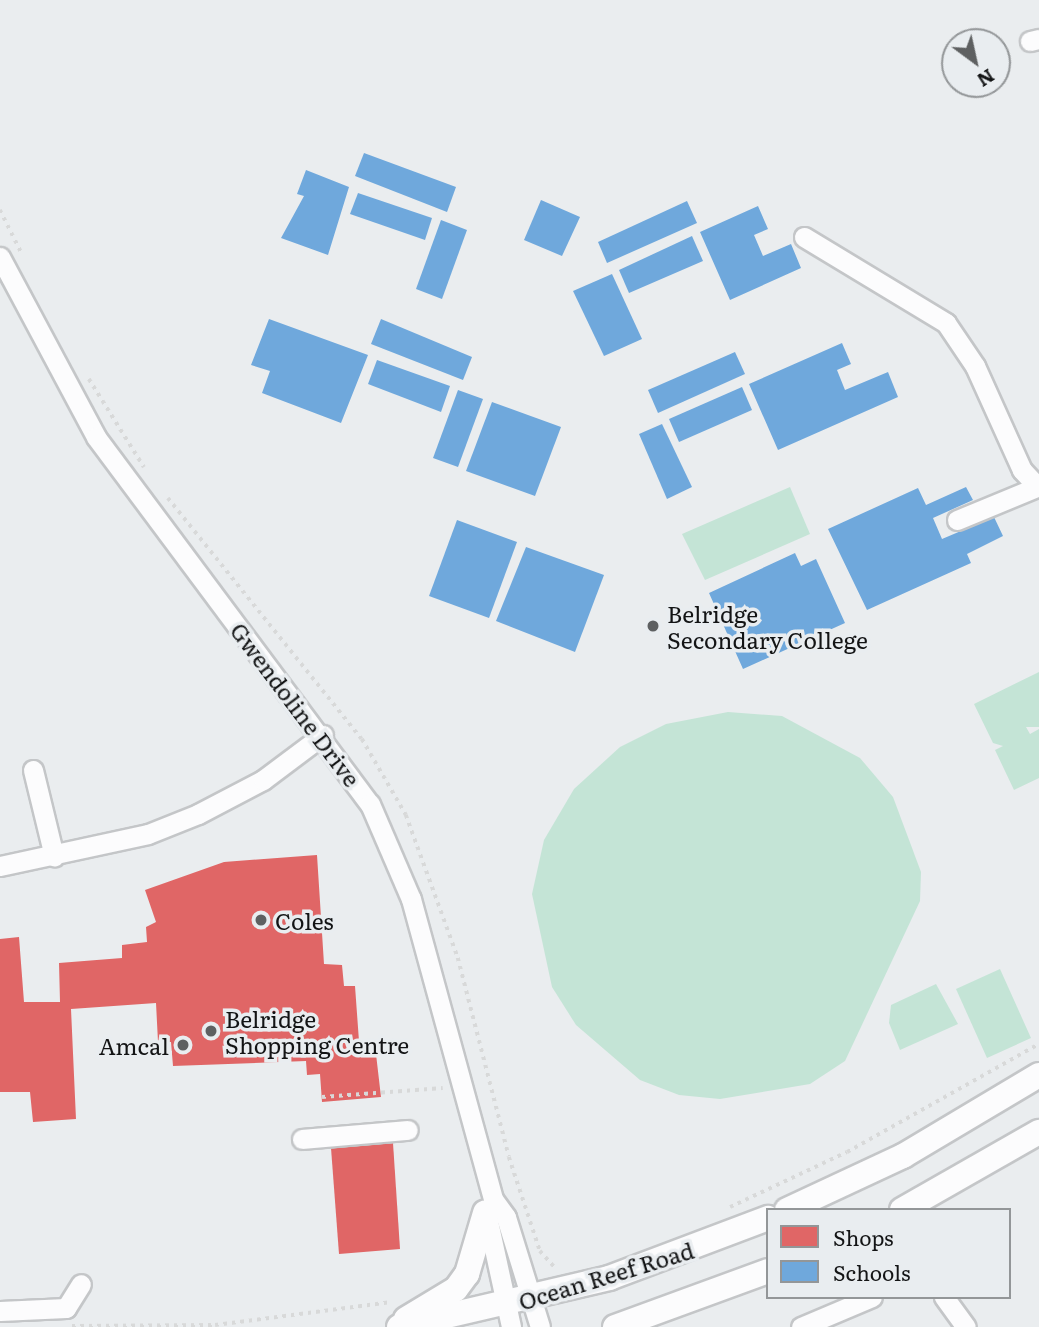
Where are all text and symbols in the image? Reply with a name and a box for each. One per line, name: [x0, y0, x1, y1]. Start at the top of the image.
north arrow: [941, 28, 1011, 98]
text: N: [972, 63, 1001, 95]
place label: Belridge Secondary College: [667, 599, 868, 653]
street label: Gwendoline Drive: [225, 617, 367, 791]
marker: Belridge Secondary College: [645, 618, 661, 634]
place label: Coles: [275, 906, 334, 934]
marker: Coles: [253, 912, 269, 928]
place label: Belridge Shopping Centre: [225, 1004, 409, 1058]
marker: Belridge Shopping Centre: [203, 1023, 219, 1039]
place label: Amcal: [99, 1031, 169, 1059]
marker: Amcal: [175, 1037, 191, 1053]
legend: [766, 1208, 1011, 1299]
text: Shops: [833, 1221, 894, 1252]
street label: Ocean Reef Road: [515, 1235, 697, 1315]
text: Schools: [833, 1256, 911, 1287]

